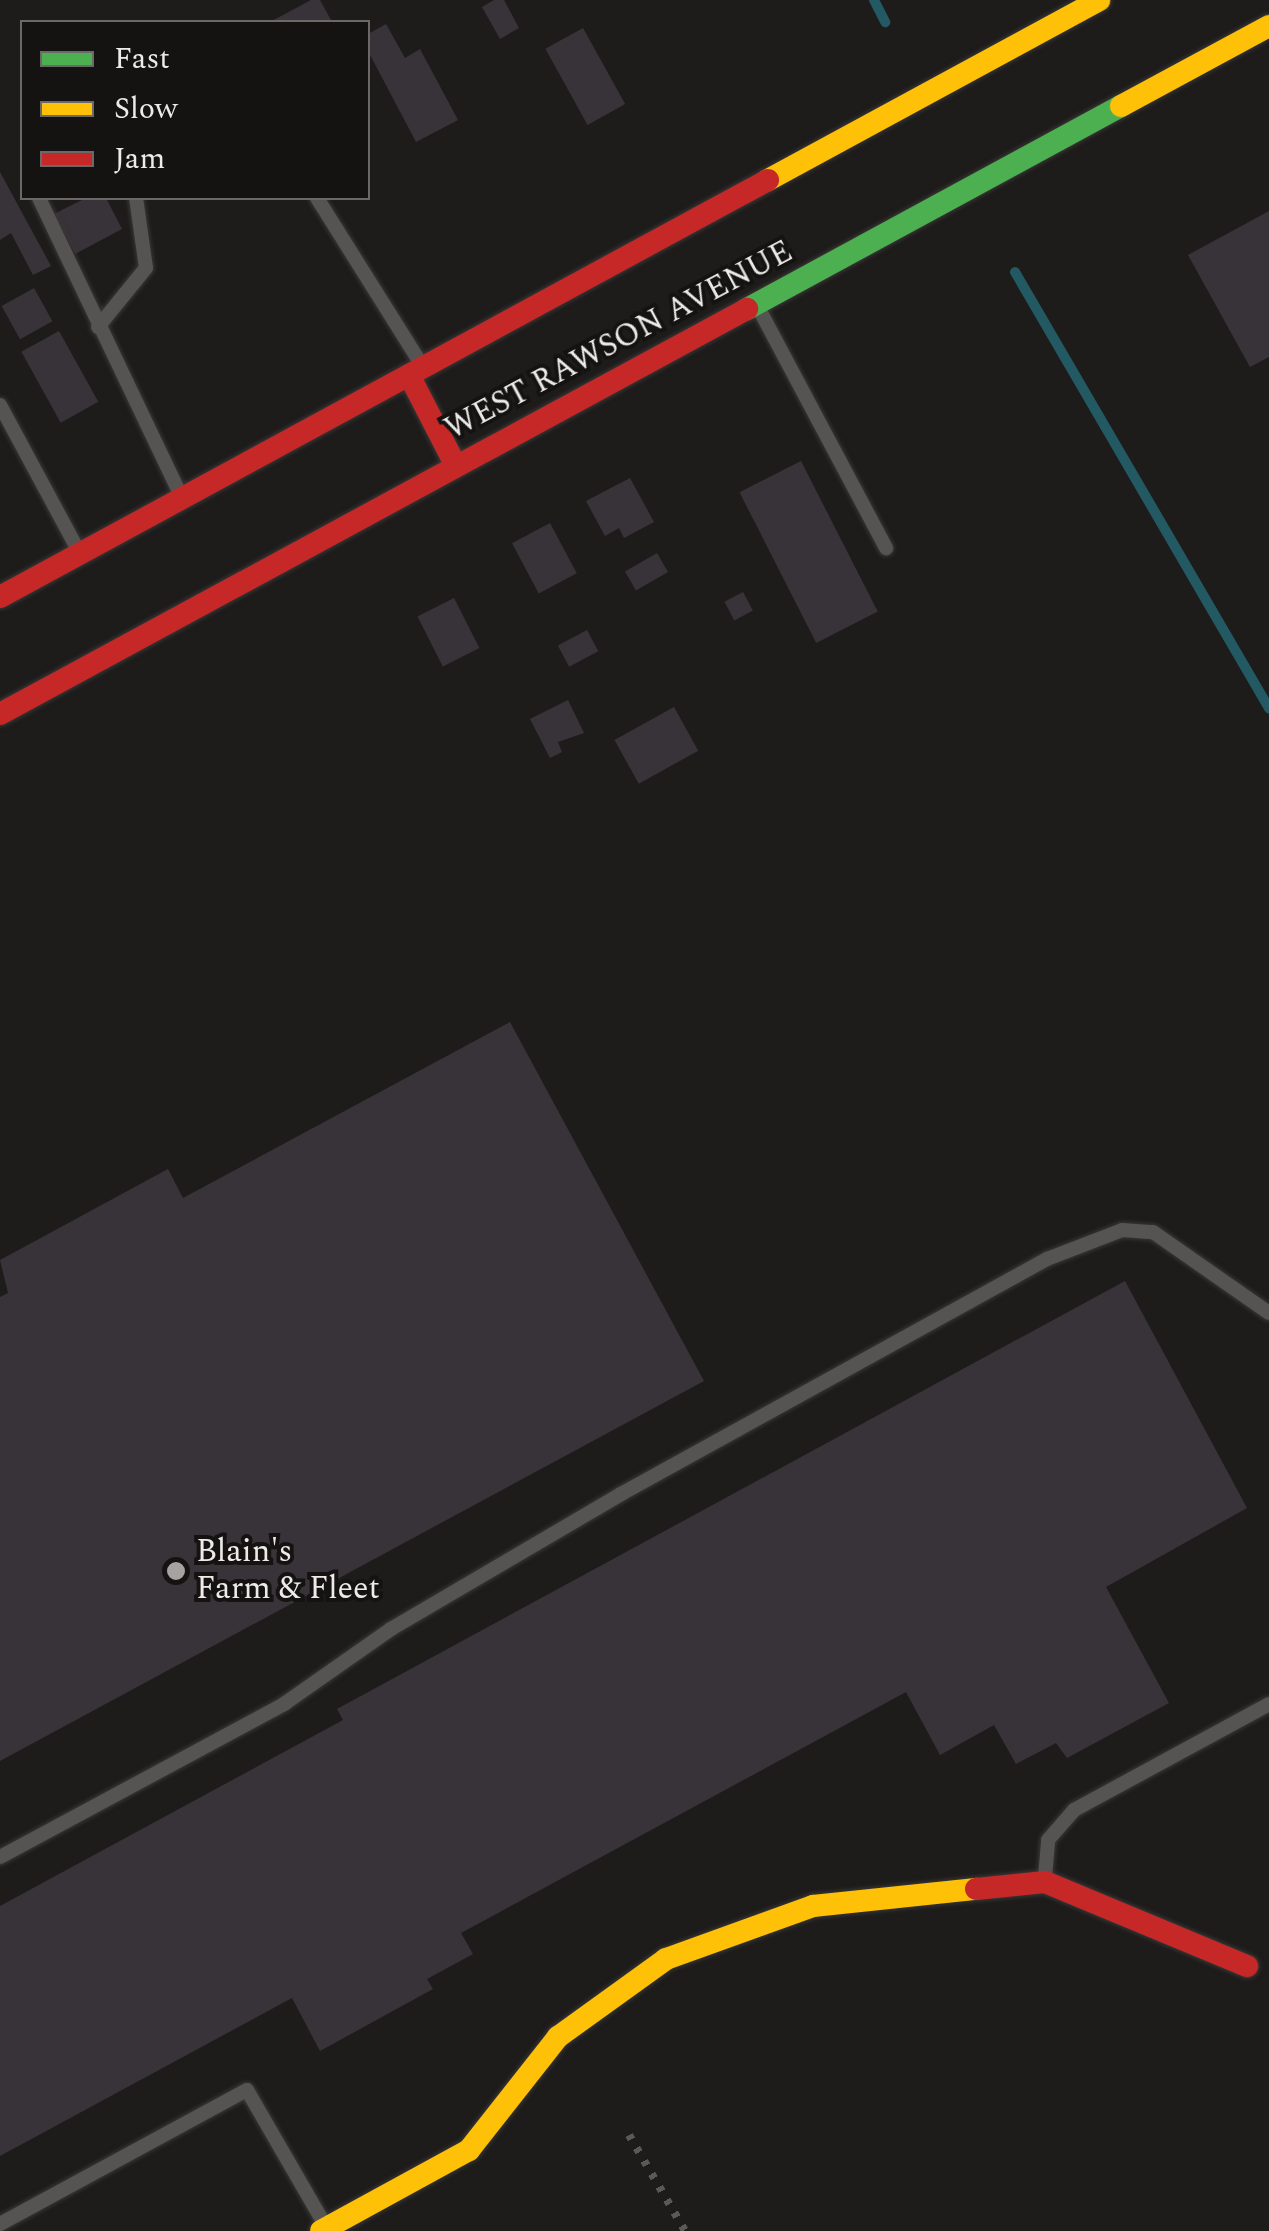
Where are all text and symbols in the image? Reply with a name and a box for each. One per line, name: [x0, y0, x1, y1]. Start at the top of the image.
legend: [20, 20, 370, 200]
text: Fast: [114, 36, 170, 82]
text: Slow: [114, 86, 178, 132]
text: Jam: [114, 136, 165, 182]
street label: WEST RAWSON AVENUE: [439, 233, 799, 449]
place label: Blain's Farm & Fleet: [196, 1534, 380, 1609]
marker: Blain's Farm & Fleet: [165, 1560, 187, 1582]

